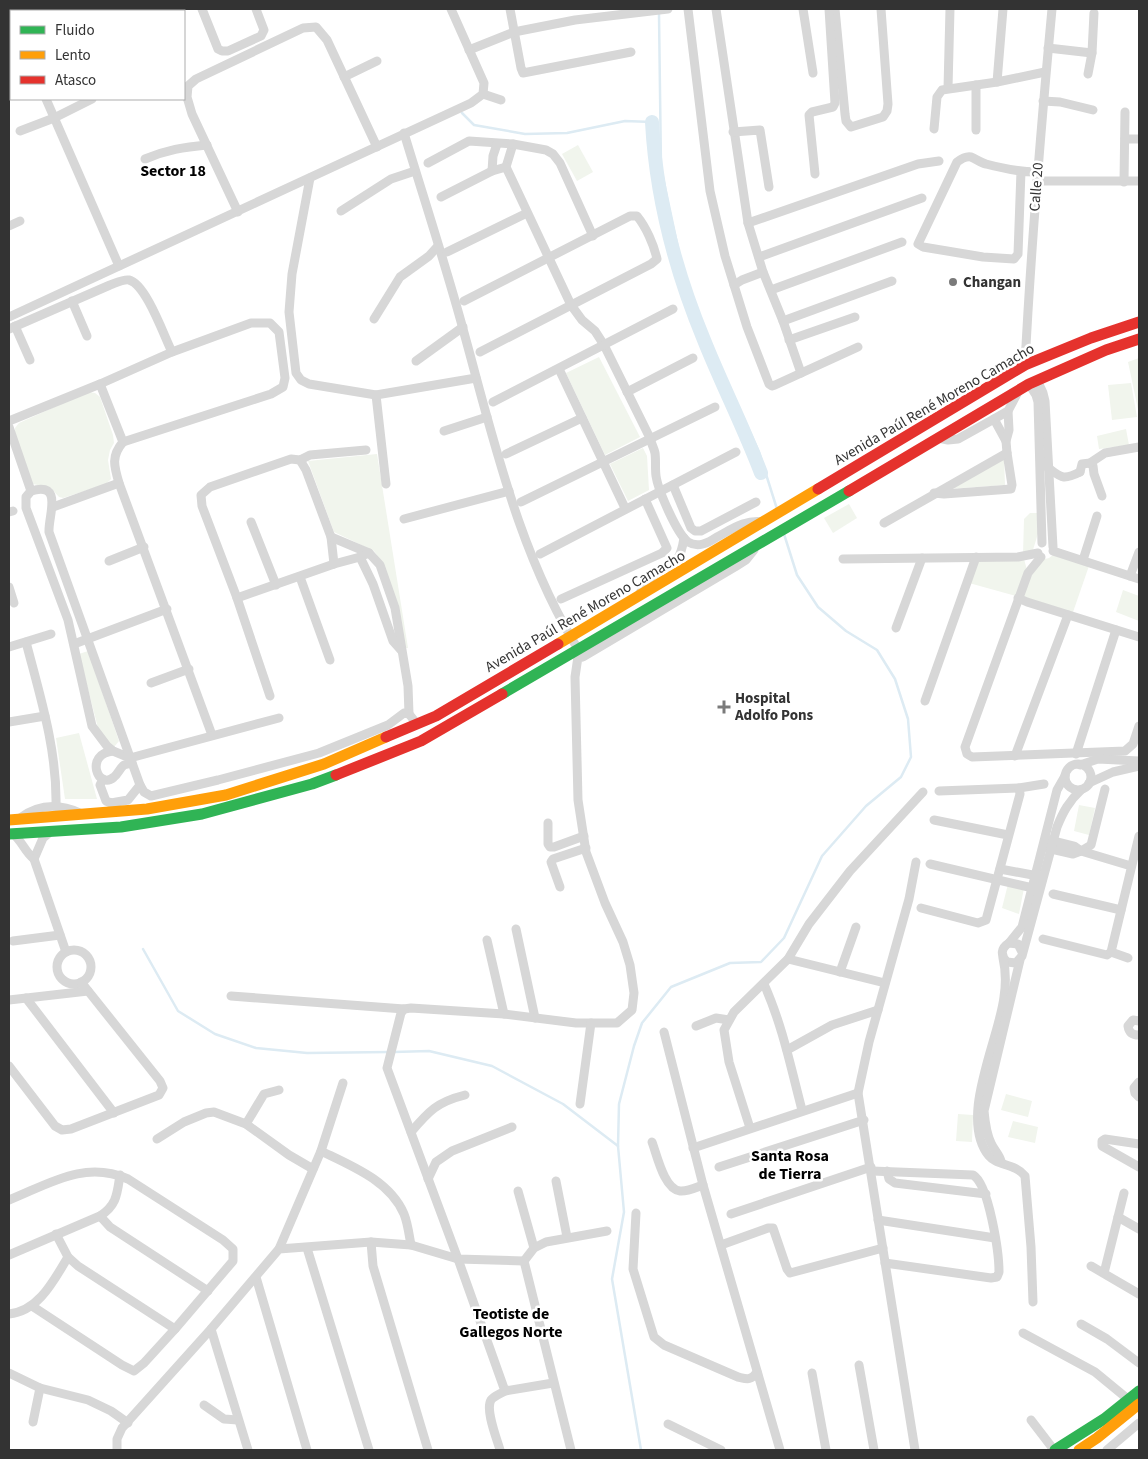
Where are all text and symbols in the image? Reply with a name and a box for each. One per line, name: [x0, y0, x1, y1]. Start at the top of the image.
legend: [10, 10, 185, 100]
text: Fluido: [55, 20, 95, 41]
text: Lento: [55, 45, 91, 66]
text: Atasco: [55, 70, 96, 91]
district label: Sector 18: [140, 160, 206, 182]
street label: Calle 20: [1024, 162, 1049, 212]
place label: Changan: [963, 272, 1021, 293]
marker: Changan: [947, 276, 959, 288]
street label: Avenida Paúl René Moreno Camacho: [830, 338, 1038, 471]
street label: Avenida Paúl René Moreno Camacho: [481, 545, 689, 678]
place label: Hospital Adolfo Pons: [734, 688, 814, 726]
marker: Hospital Adolfo Pons: [717, 700, 731, 714]
district label: Santa Rosa de Tierra: [751, 1145, 829, 1185]
district label: Teotiste de Gallegos Norte: [459, 1303, 563, 1343]

